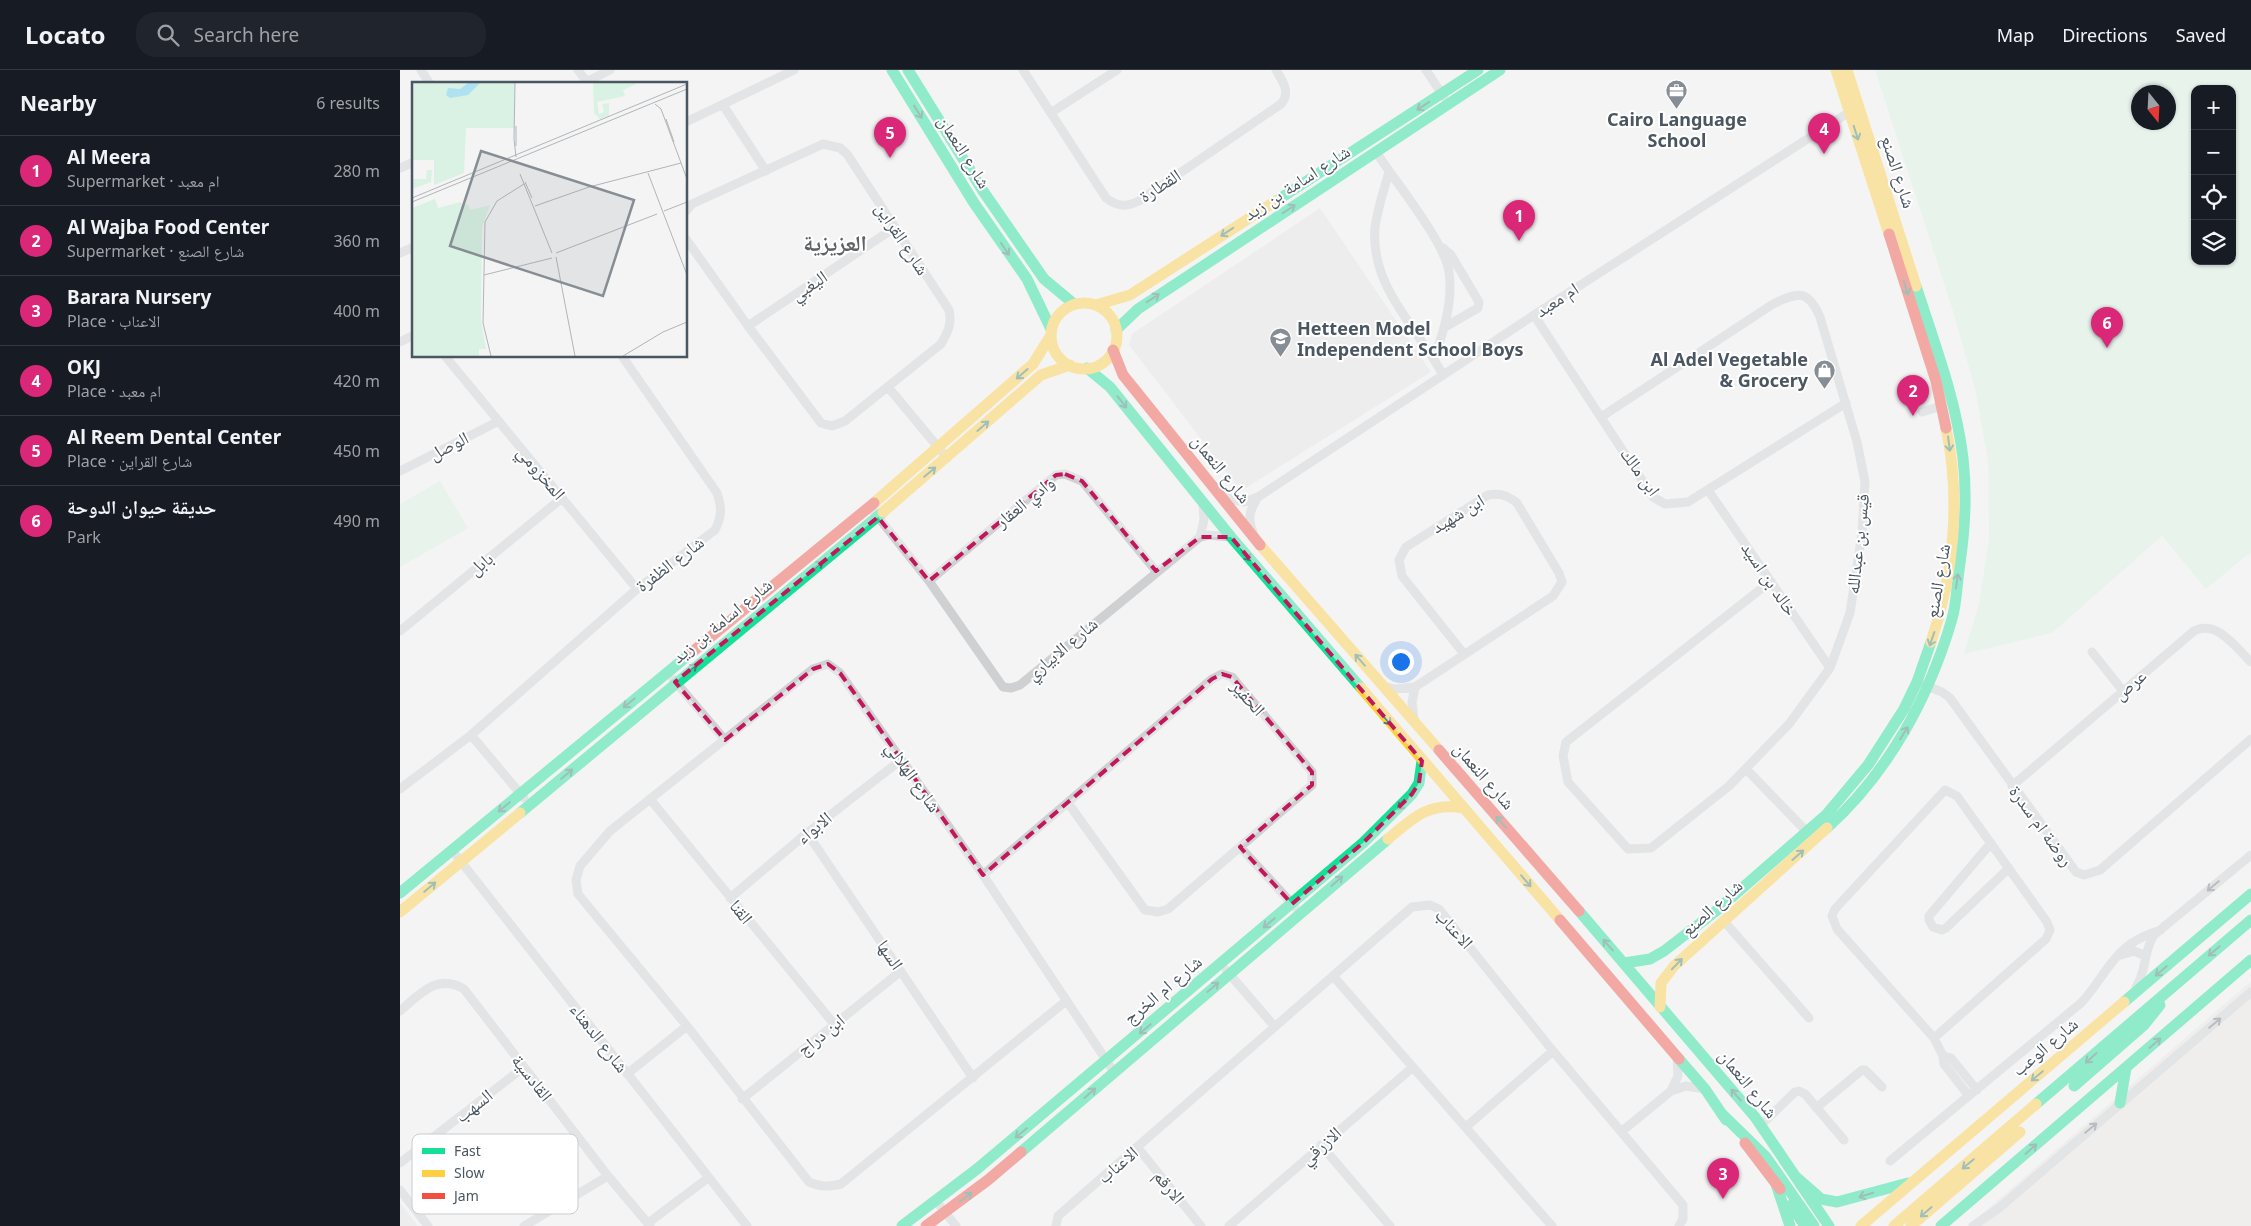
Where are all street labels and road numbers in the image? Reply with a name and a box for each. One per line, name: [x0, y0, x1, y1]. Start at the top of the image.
street label: شارع النعمان: [933, 110, 997, 193]
street label: شارع الصنع: [1875, 132, 1922, 211]
street label: شارع اسامة بن زيد: [1239, 139, 1354, 226]
street label: القطارة: [1134, 163, 1185, 208]
street label: شارع القراين: [870, 197, 935, 279]
street label: اليغبي: [785, 264, 834, 309]
street label: ام معبد: [1530, 276, 1583, 323]
street label: الوصل: [425, 425, 472, 465]
street label: شارع النعمان: [1187, 429, 1257, 508]
street label: المخزومي: [509, 440, 571, 507]
street label: ابن مالك: [1615, 442, 1666, 500]
street label: وادي العقار: [989, 470, 1061, 536]
street label: ابن شهيد: [1426, 488, 1489, 538]
street label: قيس بن عبدالله: [1840, 493, 1874, 595]
street label: شارع الظفرة: [630, 530, 709, 597]
street label: خالد بن اسيد: [1736, 537, 1803, 620]
street label: شارع الصنع: [1919, 542, 1956, 620]
street label: بابل: [463, 546, 498, 580]
street label: شارع اسامة بن زيد: [666, 572, 776, 668]
street label: شارع الابياري: [1020, 611, 1105, 688]
street label: عرص: [2108, 663, 2151, 705]
street label: الحفير: [1226, 673, 1271, 721]
street label: شارع الهلالي: [878, 736, 947, 819]
street label: شارع النعمان: [1449, 736, 1521, 814]
street label: روضة ام سدرة: [2003, 780, 2079, 871]
street label: الابواء: [791, 806, 836, 849]
street label: شارع الصنع: [1675, 873, 1748, 942]
street label: القنا: [725, 894, 759, 929]
street label: الاعناب: [1430, 903, 1479, 954]
street label: السها: [872, 935, 910, 974]
street label: شارع ام الخرج: [1118, 949, 1207, 1030]
street label: شارع الدهناء: [565, 998, 635, 1077]
street label: ابن دراج: [792, 1008, 850, 1061]
street label: شارع الوعب: [2006, 1012, 2082, 1081]
street label: شارع النعمان: [1714, 1044, 1784, 1123]
street label: القادسية: [507, 1049, 559, 1106]
street label: السهب: [450, 1083, 497, 1127]
street label: الازرقي: [1295, 1121, 1348, 1173]
street label: الاعناب: [1092, 1140, 1143, 1188]
street label: الارقم: [1148, 1164, 1191, 1209]

